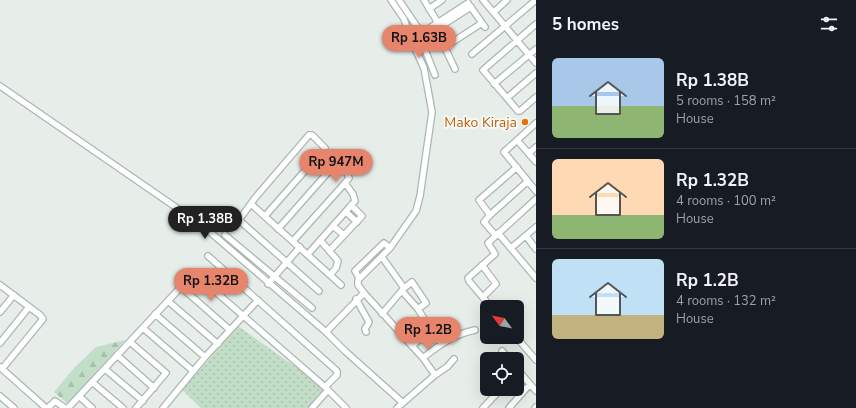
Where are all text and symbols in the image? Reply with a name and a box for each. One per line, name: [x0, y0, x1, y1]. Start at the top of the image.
text: 5 homes: [552, 13, 619, 36]
icon: filters: [818, 13, 840, 35]
pin: Rp 1.63B: [378, 25, 460, 59]
text: Rp 1.63B: [391, 29, 447, 47]
text: Rp 1.38B: [676, 69, 749, 92]
icon: home: [584, 74, 632, 122]
text: 5 rooms · 158 m²: [676, 92, 776, 110]
text: House: [676, 110, 714, 128]
place label: Mako Kiraja: [444, 113, 517, 132]
marker: Mako Kiraja: [520, 117, 530, 127]
pin: Rp 947M: [299, 149, 373, 183]
text: Rp 947M: [309, 153, 363, 171]
text: Rp 1.32B: [676, 169, 749, 192]
icon: home: [584, 175, 632, 223]
text: 4 rooms · 100 m²: [676, 192, 776, 210]
pin: Rp 1.38B: [164, 206, 246, 240]
text: Rp 1.38B: [177, 210, 233, 228]
text: House: [676, 210, 714, 228]
pin: Rp 1.32B: [170, 268, 252, 302]
text: Rp 1.2B: [676, 269, 739, 292]
text: Rp 1.32B: [183, 272, 239, 290]
icon: home: [584, 275, 632, 323]
text: 4 rooms · 132 m²: [676, 292, 776, 310]
north arrow: [480, 300, 524, 344]
map controls: [480, 300, 524, 396]
text: House: [676, 310, 714, 328]
pin: Rp 1.2B: [391, 317, 465, 351]
text: Rp 1.2B: [404, 321, 452, 339]
button: locate: [480, 352, 524, 396]

